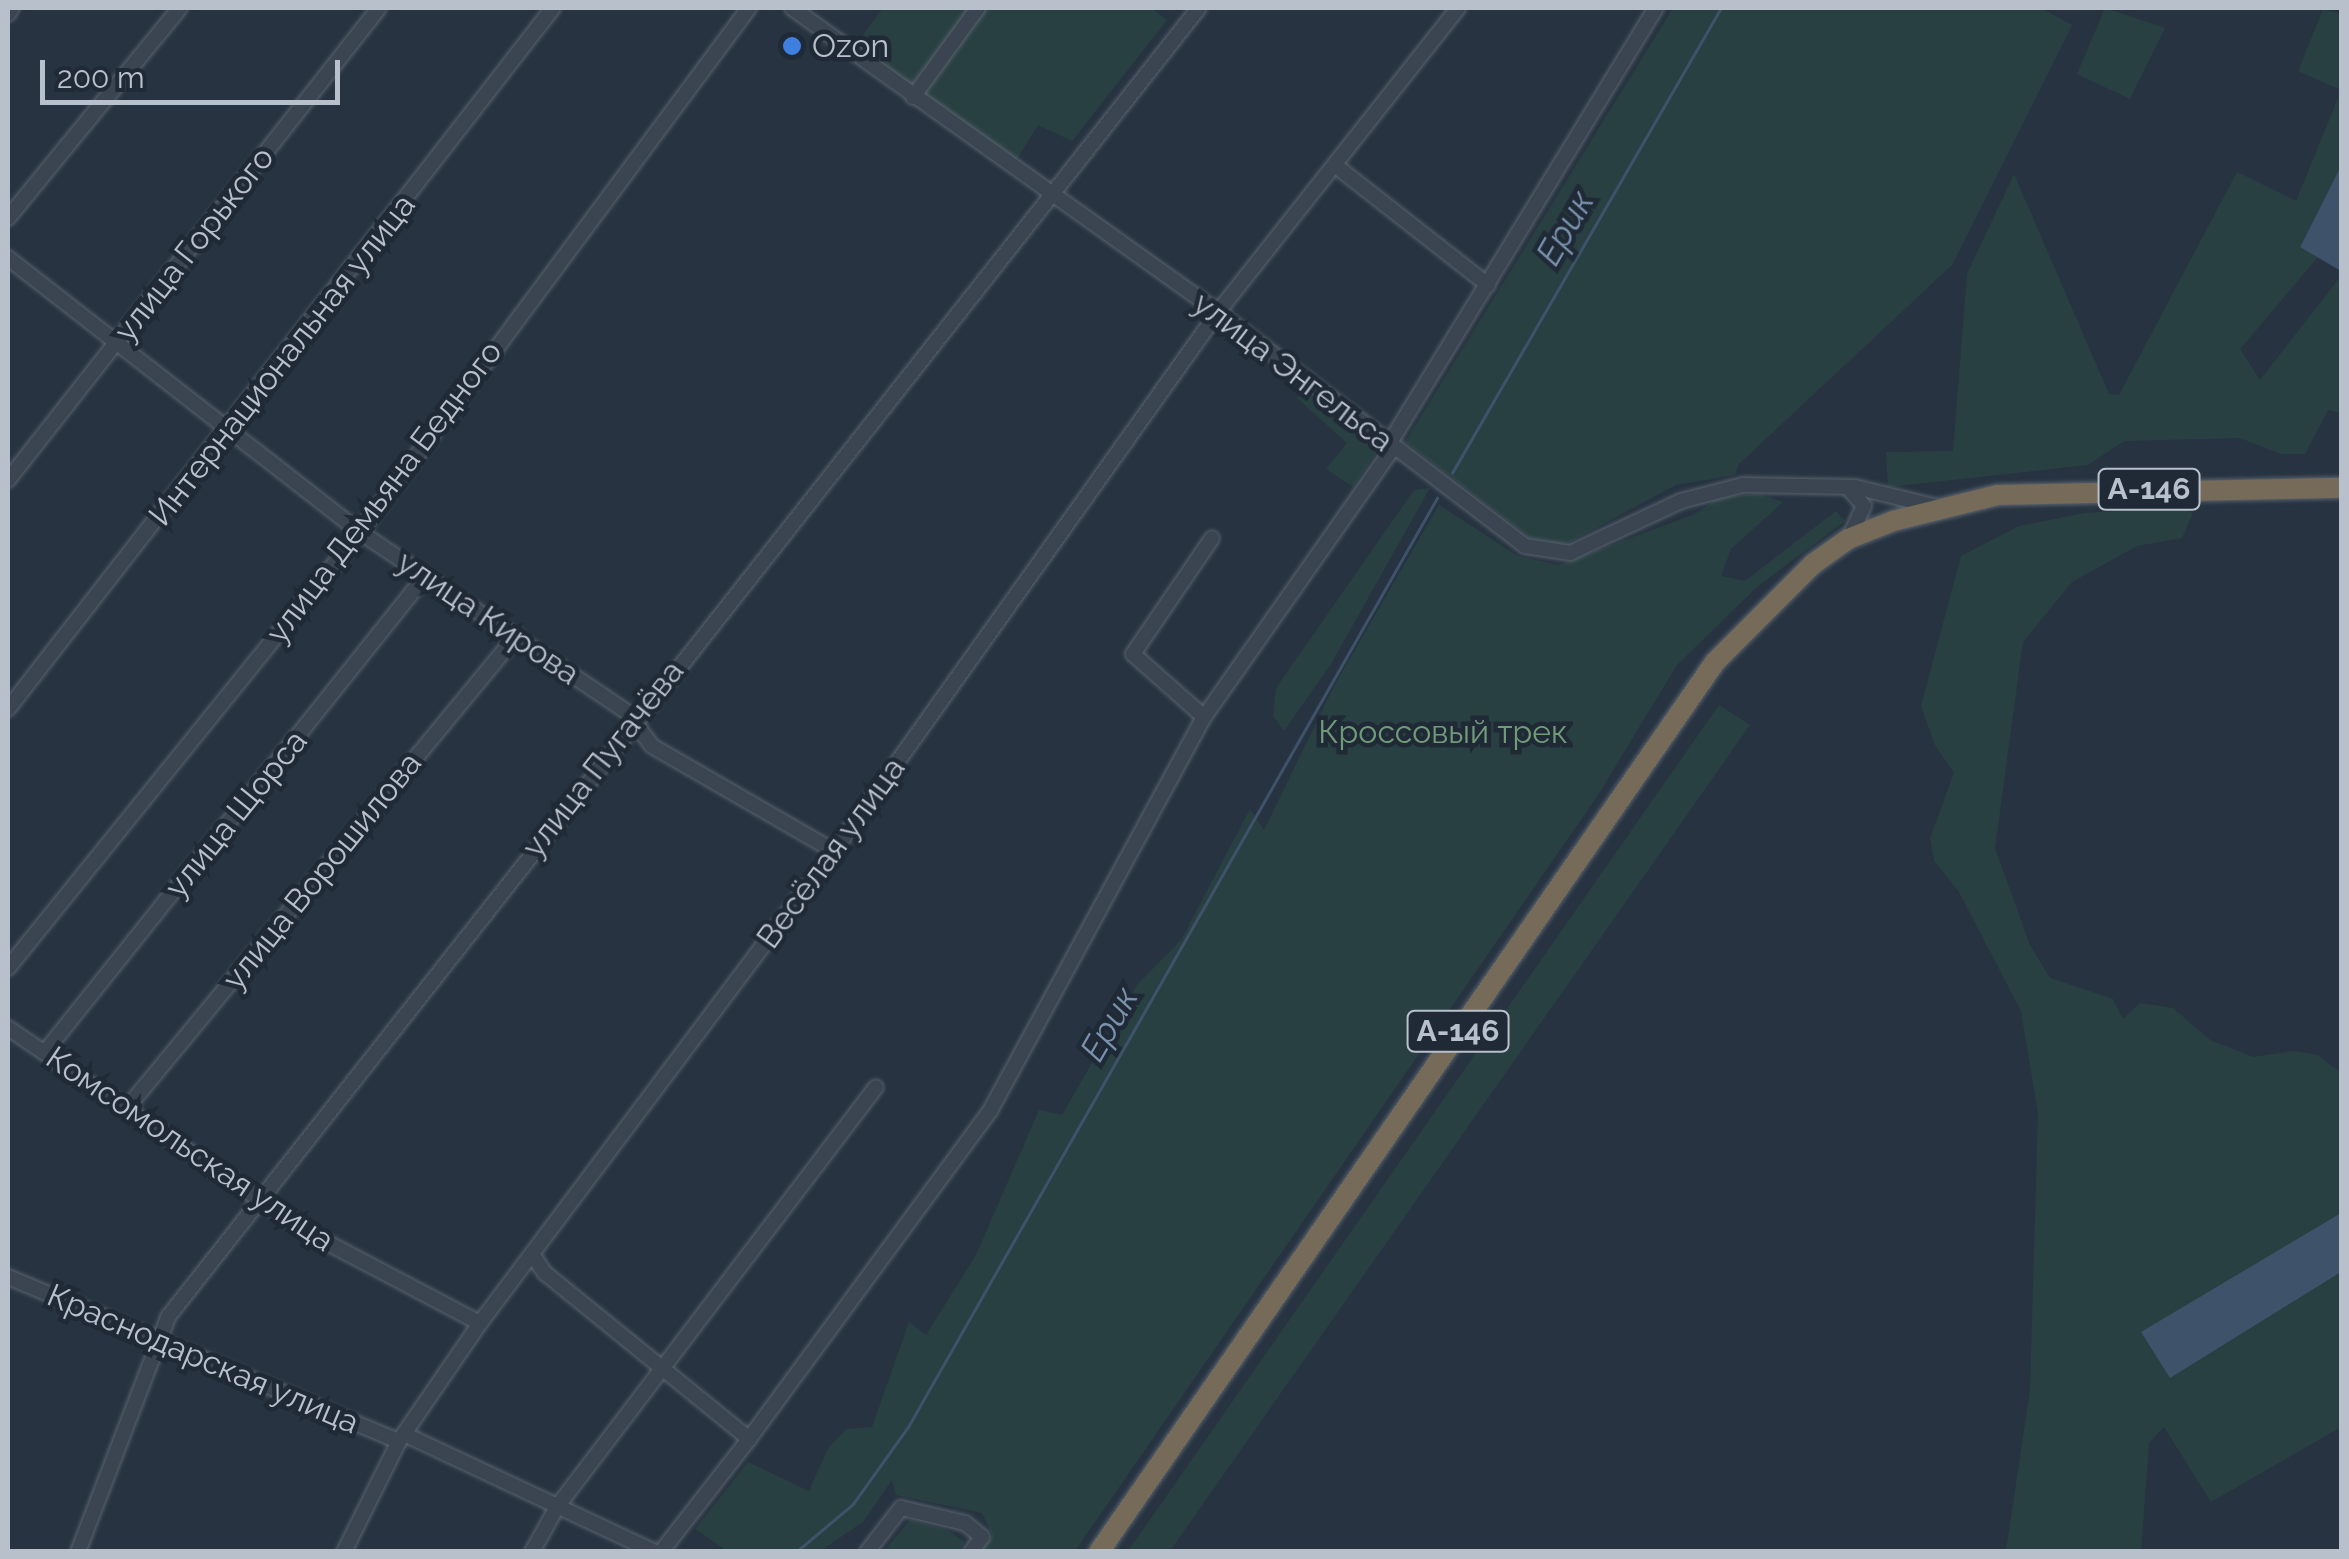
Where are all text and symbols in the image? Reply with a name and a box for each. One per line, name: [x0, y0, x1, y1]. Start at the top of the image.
place label: Ozon: [812, 27, 889, 65]
marker: Ozon: [781, 35, 803, 57]
scale bar: [45, 40, 345, 102]
text: 200 m: [57, 60, 145, 95]
street label: улица Горького: [106, 139, 282, 349]
water label: Ерик: [1527, 184, 1603, 272]
street label: Интернациональная улица: [140, 186, 424, 534]
street label: улица Энгельса: [1185, 284, 1401, 460]
street label: улица Демьяна Бедного: [258, 333, 510, 651]
road number: А-146: [2096, 464, 2202, 514]
street label: улица Кирова: [390, 543, 586, 693]
street label: улица Пугачёва: [514, 653, 692, 865]
park label: Кроссовый трек: [1318, 713, 1568, 751]
street label: улица Щорса: [157, 723, 315, 905]
street label: улица Ворошилова: [215, 745, 429, 997]
street label: Весёлая улица: [749, 750, 913, 956]
water label: Ерик: [1071, 980, 1147, 1068]
road number: А-146: [1406, 1006, 1510, 1056]
street label: Комсомольская улица: [39, 1038, 341, 1260]
street label: Краснодарская улица: [41, 1276, 365, 1442]

